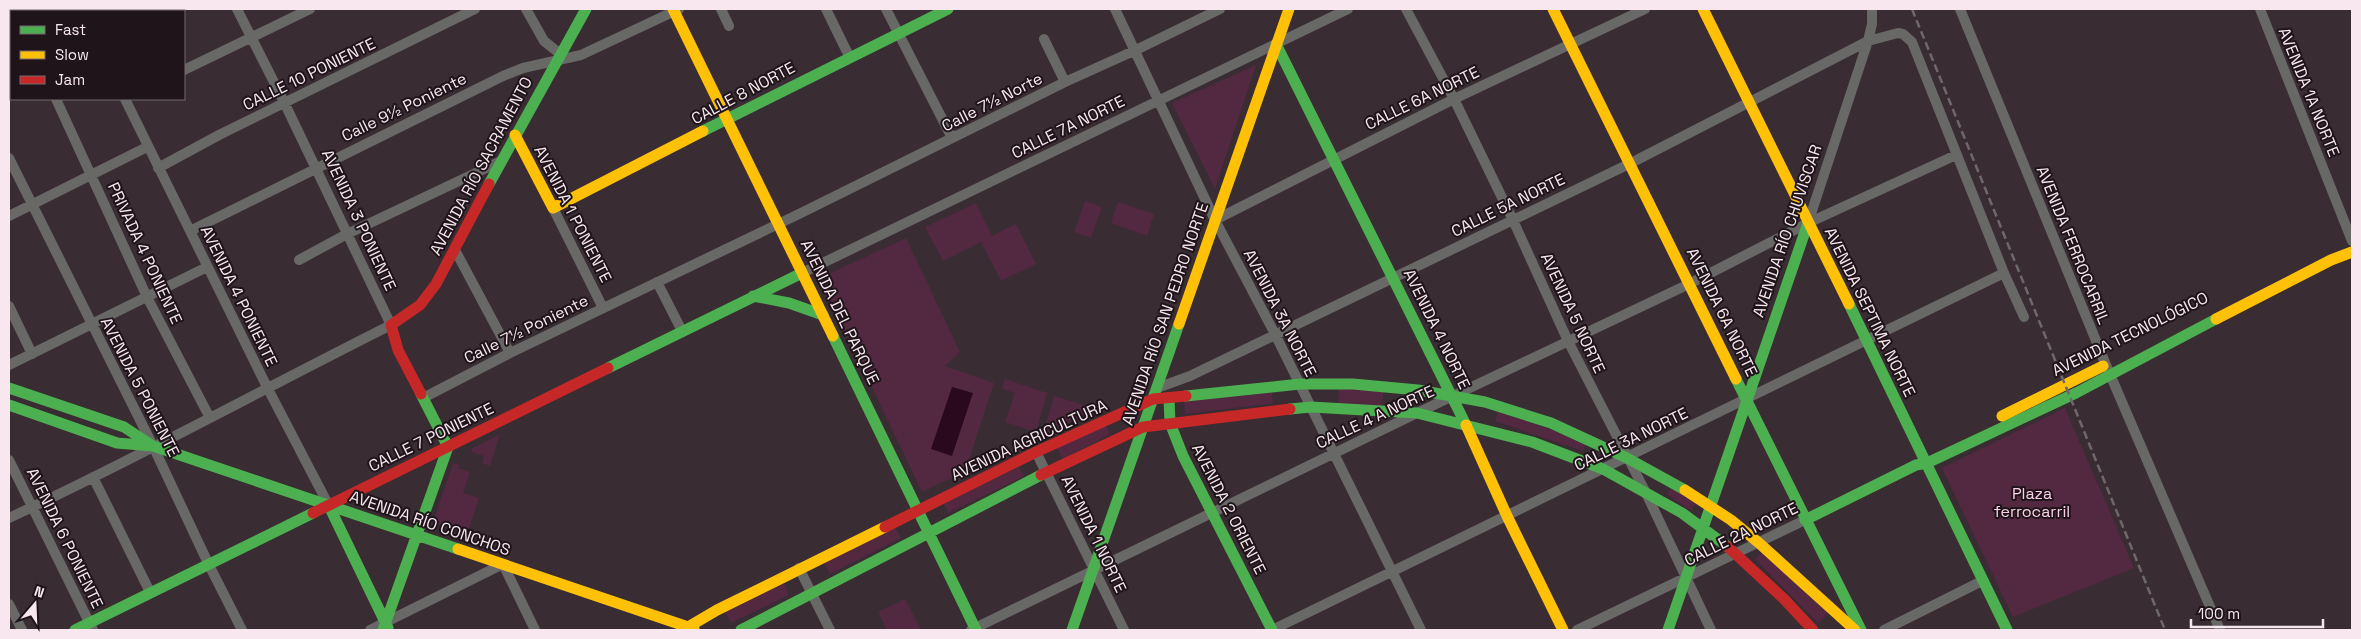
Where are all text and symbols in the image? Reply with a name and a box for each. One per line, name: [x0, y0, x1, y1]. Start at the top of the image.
legend: [10, 10, 185, 100]
text: Fast: [55, 20, 86, 39]
street label: AVENIDA 1A NORTE: [2274, 24, 2344, 160]
street label: CALLE 10 PONIENTE: [239, 33, 379, 115]
text: Slow: [55, 45, 89, 64]
street label: CALLE 8 NORTE: [687, 57, 799, 129]
street label: CALLE 6A NORTE: [1362, 61, 1482, 135]
street label: Calle 9½ Poniente: [338, 68, 470, 146]
street label: Calle 7½ Norte: [938, 68, 1046, 136]
text: Jam: [55, 70, 85, 89]
street label: AVENIDA RÍO SACRAMENTO: [425, 73, 537, 259]
street label: CALLE 7A NORTE: [1008, 90, 1128, 164]
street label: AVENIDA 1 PONIENTE: [529, 142, 617, 286]
street label: AVENIDA RÍO CHUVISCAR: [1748, 142, 1826, 320]
street label: AVENIDA 3 PONIENTE: [317, 146, 401, 294]
street label: AVENIDA FERROCARRIL: [2032, 163, 2114, 327]
street label: CALLE 5A NORTE: [1448, 168, 1568, 242]
street label: PRIVADA 4 PONIENTE: [103, 179, 187, 327]
street label: AVENIDA RÍO SAN PEDRO NORTE: [1117, 200, 1213, 428]
street label: AVENIDA 4 PONIENTE: [196, 222, 282, 370]
street label: AVENIDA SEPTIMA NORTE: [1820, 224, 1920, 400]
street label: AVENIDA DEL PARQUE: [796, 236, 884, 388]
street label: AVENIDA 6A NORTE: [1682, 244, 1762, 380]
street label: AVENIDA 3A NORTE: [1239, 246, 1321, 380]
street label: AVENIDA 5 NORTE: [1536, 249, 1610, 377]
street label: AVENIDA 4 NORTE: [1399, 266, 1475, 392]
street label: AVENIDA TECNOLÓGICO: [2048, 287, 2212, 381]
street label: Calle 7½ Poniente: [460, 290, 592, 368]
street label: AVENIDA 5 PONIENTE: [96, 314, 184, 460]
street label: CALLE 4 A NORTE: [1312, 380, 1438, 454]
street label: AVENIDA AGRICULTURA: [948, 395, 1110, 485]
street label: CALLE 7 PONIENTE: [365, 398, 497, 476]
street label: CALLE 3A NORTE: [1571, 402, 1691, 476]
street label: AVENIDA 2 ORIENTE: [1187, 440, 1271, 578]
street label: AVENIDA 6 PONIENTE: [23, 465, 107, 611]
street label: AVENIDA 1 NORTE: [1057, 472, 1131, 596]
park label: Plaza ferrocarril: [1994, 483, 2070, 522]
street label: AVENIDA RÍO CONCHOS: [347, 486, 513, 560]
street label: CALLE 2A NORTE: [1681, 497, 1801, 571]
north arrow: [10, 579, 60, 629]
scale bar: [2191, 596, 2324, 628]
text: 100 m: [2198, 604, 2240, 623]

